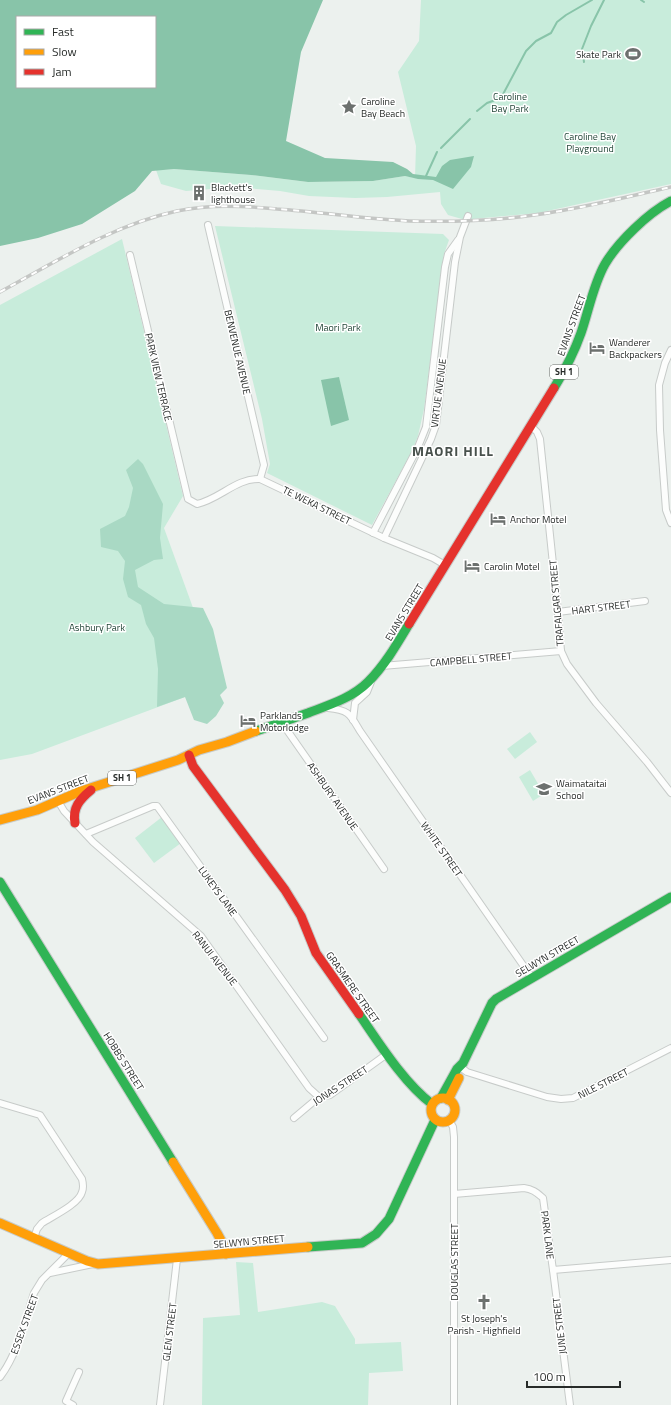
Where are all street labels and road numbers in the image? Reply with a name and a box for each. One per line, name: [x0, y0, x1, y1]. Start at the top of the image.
street label: EVANS STREET: [553, 292, 590, 358]
street label: BENVENUE AVENUE: [220, 308, 255, 396]
street label: PARK VIEW TERRACE: [141, 331, 176, 423]
street label: VIRTUE AVENUE: [427, 357, 450, 428]
road number: SH 1: [550, 365, 578, 379]
street label: TE WEKA STREET: [280, 482, 354, 529]
street label: TRAFALGAR STREET: [545, 559, 568, 647]
street label: EVANS STREET: [381, 580, 428, 644]
street label: HART STREET: [571, 596, 632, 619]
street label: CAMPBELL STREET: [429, 648, 513, 671]
street label: ASHBURY AVENUE: [304, 759, 362, 834]
street label: EVANS STREET: [25, 771, 92, 808]
road number: SH 1: [108, 771, 136, 785]
street label: WHITE STREET: [417, 819, 467, 880]
street label: LUKEYS LANE: [194, 863, 241, 920]
street label: RANUI AVENUE: [188, 928, 241, 989]
street label: SELWYN STREET: [512, 932, 583, 981]
street label: GRASMERE STREET: [322, 948, 383, 1027]
street label: HOBBS STREET: [100, 1029, 148, 1094]
street label: JONAS STREET: [310, 1062, 371, 1109]
street label: NILE STREET: [575, 1064, 632, 1103]
street label: PARK LANE: [537, 1210, 558, 1261]
street label: DOUGLAS STREET: [447, 1223, 462, 1301]
street label: SELWYN STREET: [213, 1231, 286, 1252]
street label: ESSEX STREET: [7, 1291, 43, 1356]
street label: JUNE STREET: [548, 1296, 570, 1355]
street label: GLEN STREET: [158, 1301, 181, 1362]

